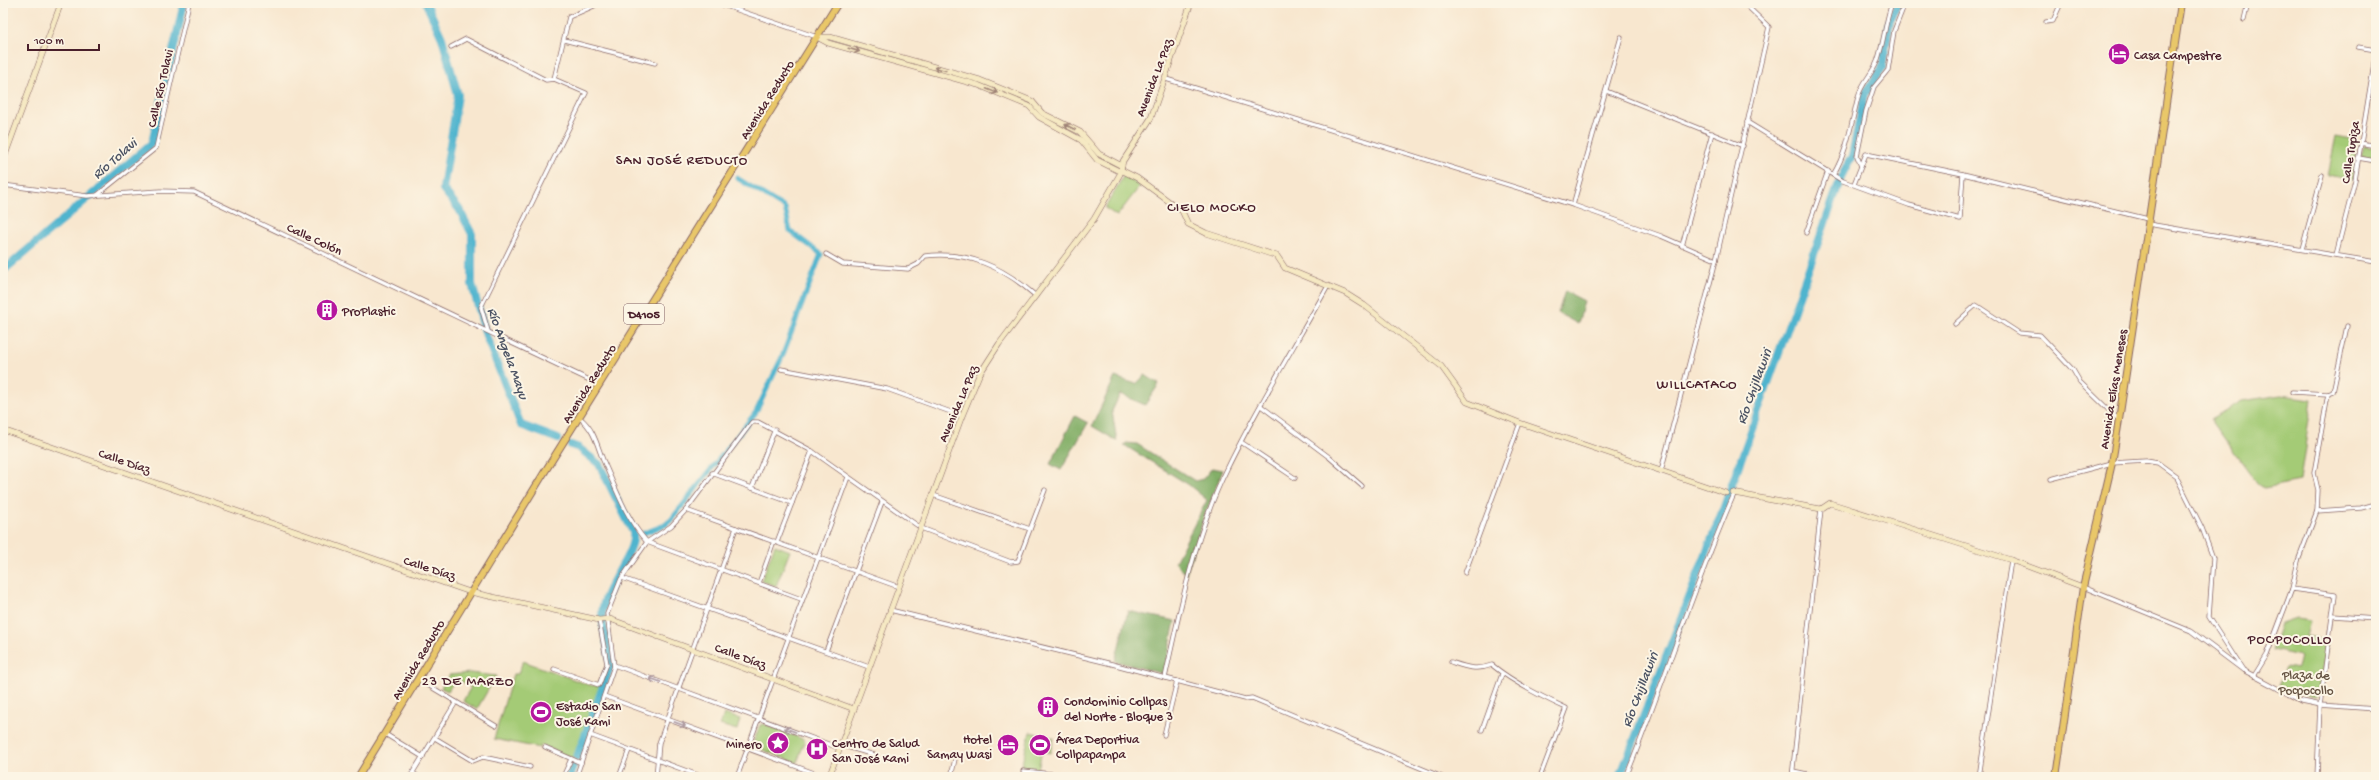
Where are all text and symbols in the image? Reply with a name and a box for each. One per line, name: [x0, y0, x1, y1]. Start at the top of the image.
scale bar: [28, 26, 99, 52]
text: 100 m: [33, 35, 64, 49]
street label: Avenida La Paz: [1134, 36, 1178, 119]
hotel icon: Casa Campestre: [2106, 41, 2132, 67]
one-way arrow: [847, 47, 860, 55]
street label: Calle Río Tolavi: [145, 48, 178, 129]
place label: Casa Campestre: [2134, 49, 2222, 64]
street label: Avenida Reducto: [738, 58, 799, 143]
one-way arrow: [934, 65, 947, 72]
one-way arrow: [985, 87, 997, 95]
street label: Calle Tupiza: [2339, 119, 2364, 185]
one-way arrow: [1064, 123, 1076, 130]
water label: Río Tolavi: [90, 135, 143, 184]
district label: SAN JOSÉ REDUCTO: [616, 153, 748, 170]
district label: CIELO MOCKO: [1167, 200, 1257, 217]
street label: Calle Colón: [284, 221, 345, 260]
building icon: ProPlastic: [314, 297, 340, 323]
road number: D4105: [624, 304, 664, 324]
place label: ProPlastic: [341, 305, 396, 320]
water label: Río Angela Mayu: [482, 306, 532, 403]
street label: Avenida Elías Meneses: [2098, 327, 2132, 450]
street label: Avenida Reducto: [560, 342, 621, 427]
water label: Río Chijllawiri: [1734, 345, 1778, 427]
street label: Avenida La Paz: [936, 362, 983, 445]
district label: WILLCATACO: [1656, 377, 1738, 394]
street label: Calle Díaz: [96, 446, 153, 479]
street label: Calle Díaz: [401, 554, 458, 585]
street label: Avenida Reducto: [389, 617, 449, 703]
district label: POCPOCOLLO: [2247, 632, 2332, 649]
street label: Calle Díaz: [712, 641, 769, 674]
water label: Río Chijllawiri: [1619, 648, 1664, 730]
park label: Plaza de Pocpocollo: [2277, 669, 2334, 699]
district label: 23 DE MARZO: [422, 674, 514, 691]
one-way arrow: [649, 676, 661, 684]
building icon: Condominio Collpas del Norte - Bloque 3: [1035, 694, 1061, 720]
place label: Condominio Collpas del Norte - Bloque 3: [1064, 695, 1173, 725]
sports icon: Estadio San José Kami: [528, 699, 554, 725]
place label: Estadio San José Kami: [556, 700, 622, 730]
one-way arrow: [674, 720, 686, 728]
one-way arrow: [784, 726, 796, 734]
place icon: Minero: [765, 730, 791, 756]
hotel icon: Hotel Samay Wasi: [995, 732, 1021, 758]
sports icon: Área Deportiva Collpapampa: [1027, 732, 1053, 758]
place label: Área Deportiva Collpapampa: [1056, 732, 1140, 763]
place label: Hotel Samay Wasi: [927, 733, 992, 763]
hospital icon: Centro de Salud San José Kami: [804, 736, 830, 762]
place label: Centro de Salud San José Kami: [832, 737, 920, 767]
place label: Minero: [726, 738, 762, 753]

